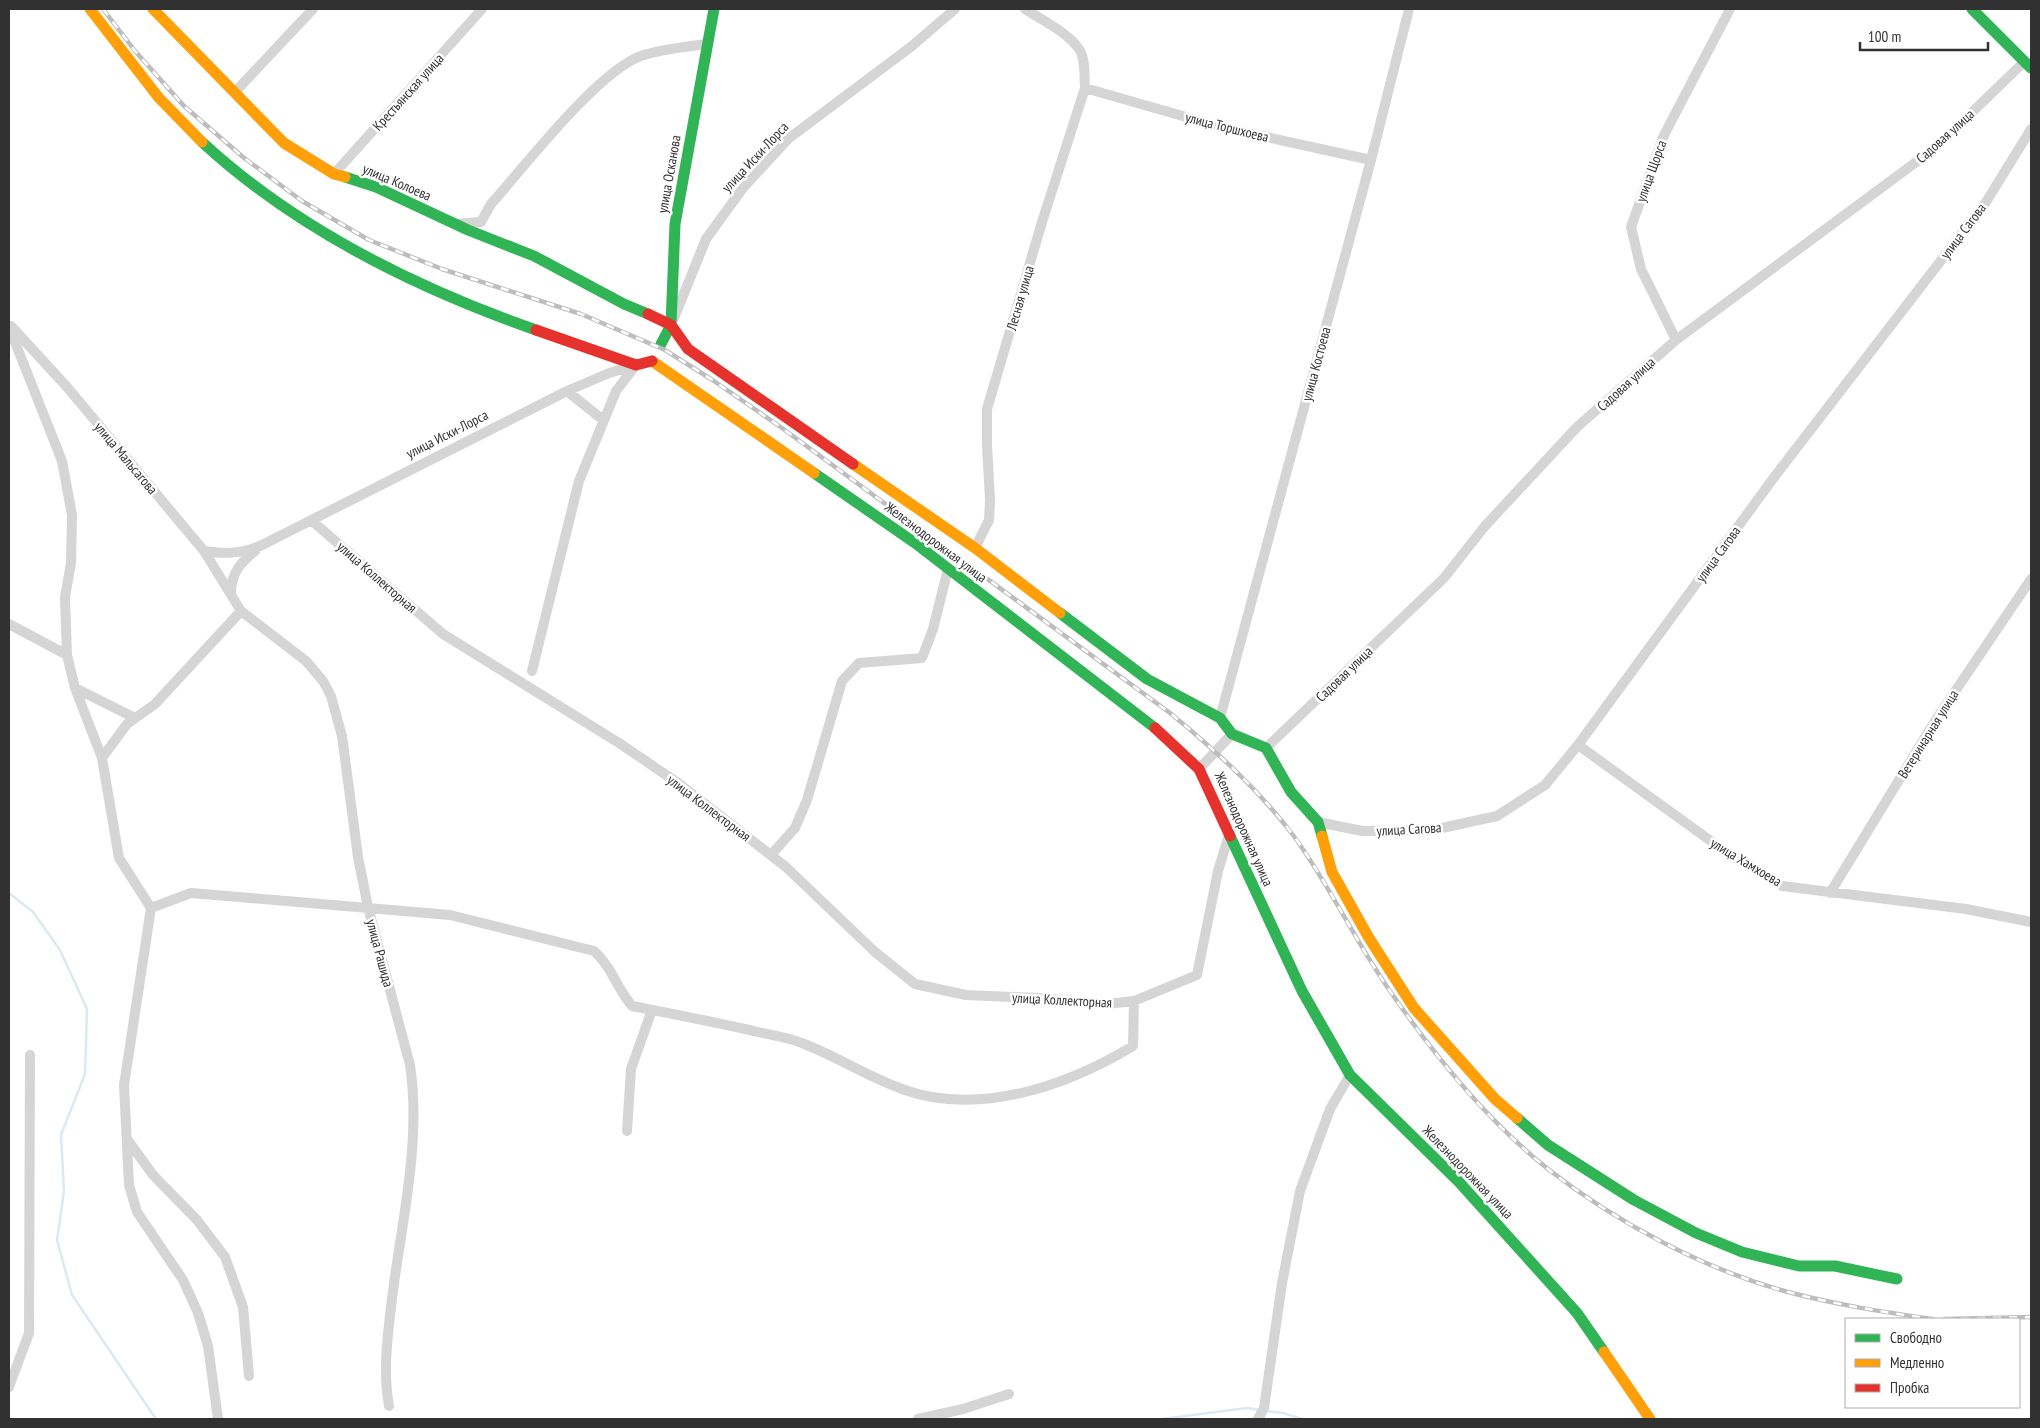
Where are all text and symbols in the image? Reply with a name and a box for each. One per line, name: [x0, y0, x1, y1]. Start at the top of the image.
scale bar: [1860, 20, 1988, 52]
text: 100 m: [1868, 27, 1901, 46]
street label: Крестьянская улица: [369, 50, 447, 134]
street label: Садовая улица: [1912, 105, 1978, 167]
street label: улица Торшхоева: [1183, 108, 1271, 146]
street label: улица Иски-Лорса: [718, 118, 792, 196]
street label: улица Осканова: [653, 134, 685, 214]
street label: улица Щорса: [1632, 138, 1670, 204]
street label: улица Колоева: [360, 160, 434, 204]
street label: улица Сагова: [1936, 200, 1990, 262]
street label: Лесная улица: [1002, 264, 1038, 333]
street label: улица Костоева: [1297, 325, 1335, 403]
street label: Садовая улица: [1593, 353, 1659, 415]
street label: улица Иски-Лорса: [403, 406, 491, 462]
street label: улица Мальсагова: [91, 418, 161, 498]
street label: Железнодорожная улица: [881, 497, 991, 586]
street label: улица Сагова: [1692, 522, 1744, 586]
street label: улица Коллекторная: [333, 537, 421, 617]
street label: Садовая улица: [1312, 642, 1376, 706]
street label: Ветеринарная улица: [1894, 686, 1962, 782]
street label: Железнодорожная улица: [1210, 768, 1277, 889]
street label: улица Коллекторная: [664, 771, 754, 845]
street label: улица Сагова: [1376, 818, 1442, 840]
street label: улица Хамхоева: [1707, 834, 1785, 890]
street label: улица Рашида: [362, 917, 398, 989]
street label: улица Коллекторная: [1012, 988, 1112, 1012]
street label: Железнодорожная улица: [1418, 1121, 1517, 1223]
legend: [1845, 1318, 2020, 1408]
text: Свободно: [1890, 1328, 1942, 1347]
text: Медленно: [1890, 1353, 1944, 1372]
text: Пробка: [1890, 1378, 1929, 1397]

